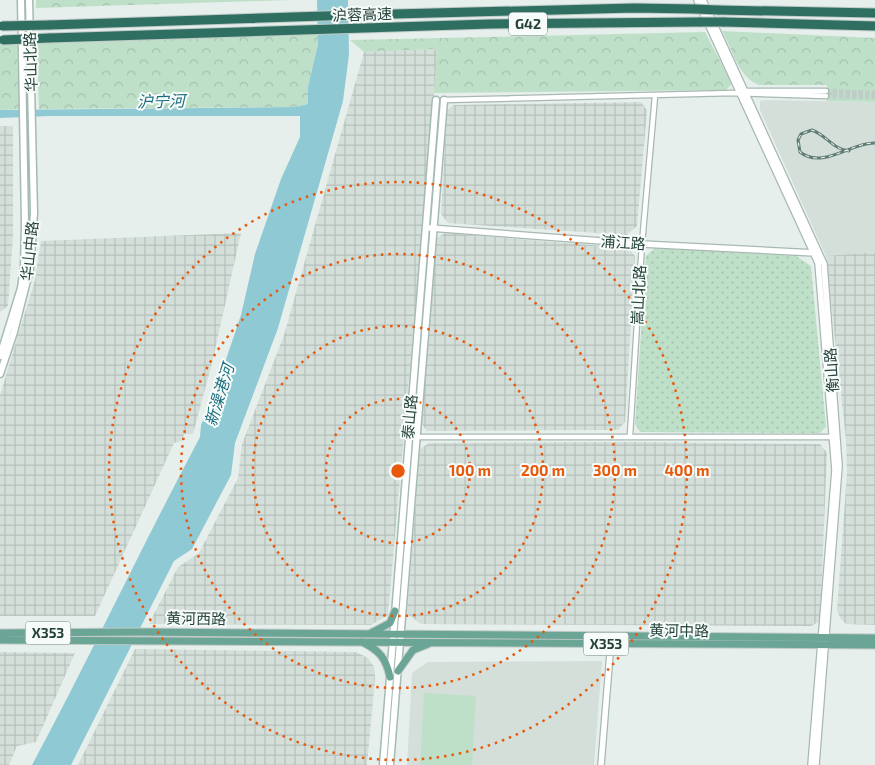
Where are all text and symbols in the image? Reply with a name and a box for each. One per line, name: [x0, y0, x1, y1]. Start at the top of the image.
street label: 沪蓉高速: [332, 4, 392, 24]
road number: G42: [509, 12, 547, 36]
street label: 华山北路: [20, 32, 40, 92]
water label: 沪宁河: [137, 91, 188, 110]
street label: 华山中路: [17, 220, 41, 282]
street label: 浦江路: [600, 231, 646, 253]
street label: 嵩山北路: [627, 265, 649, 325]
street label: 衡山路: [820, 347, 842, 393]
water label: 新澡港河: [200, 359, 238, 428]
street label: 泰山路: [398, 394, 420, 440]
text: 100 m: [449, 461, 491, 479]
text: 200 m: [521, 461, 565, 479]
text: 300 m: [593, 461, 637, 479]
text: 400 m: [665, 461, 709, 479]
centre of rings: [389, 462, 407, 480]
street label: 黄河西路: [166, 608, 226, 628]
street label: 黄河中路: [649, 620, 709, 640]
road number: X353: [26, 622, 70, 644]
road number: X353: [584, 633, 628, 656]

